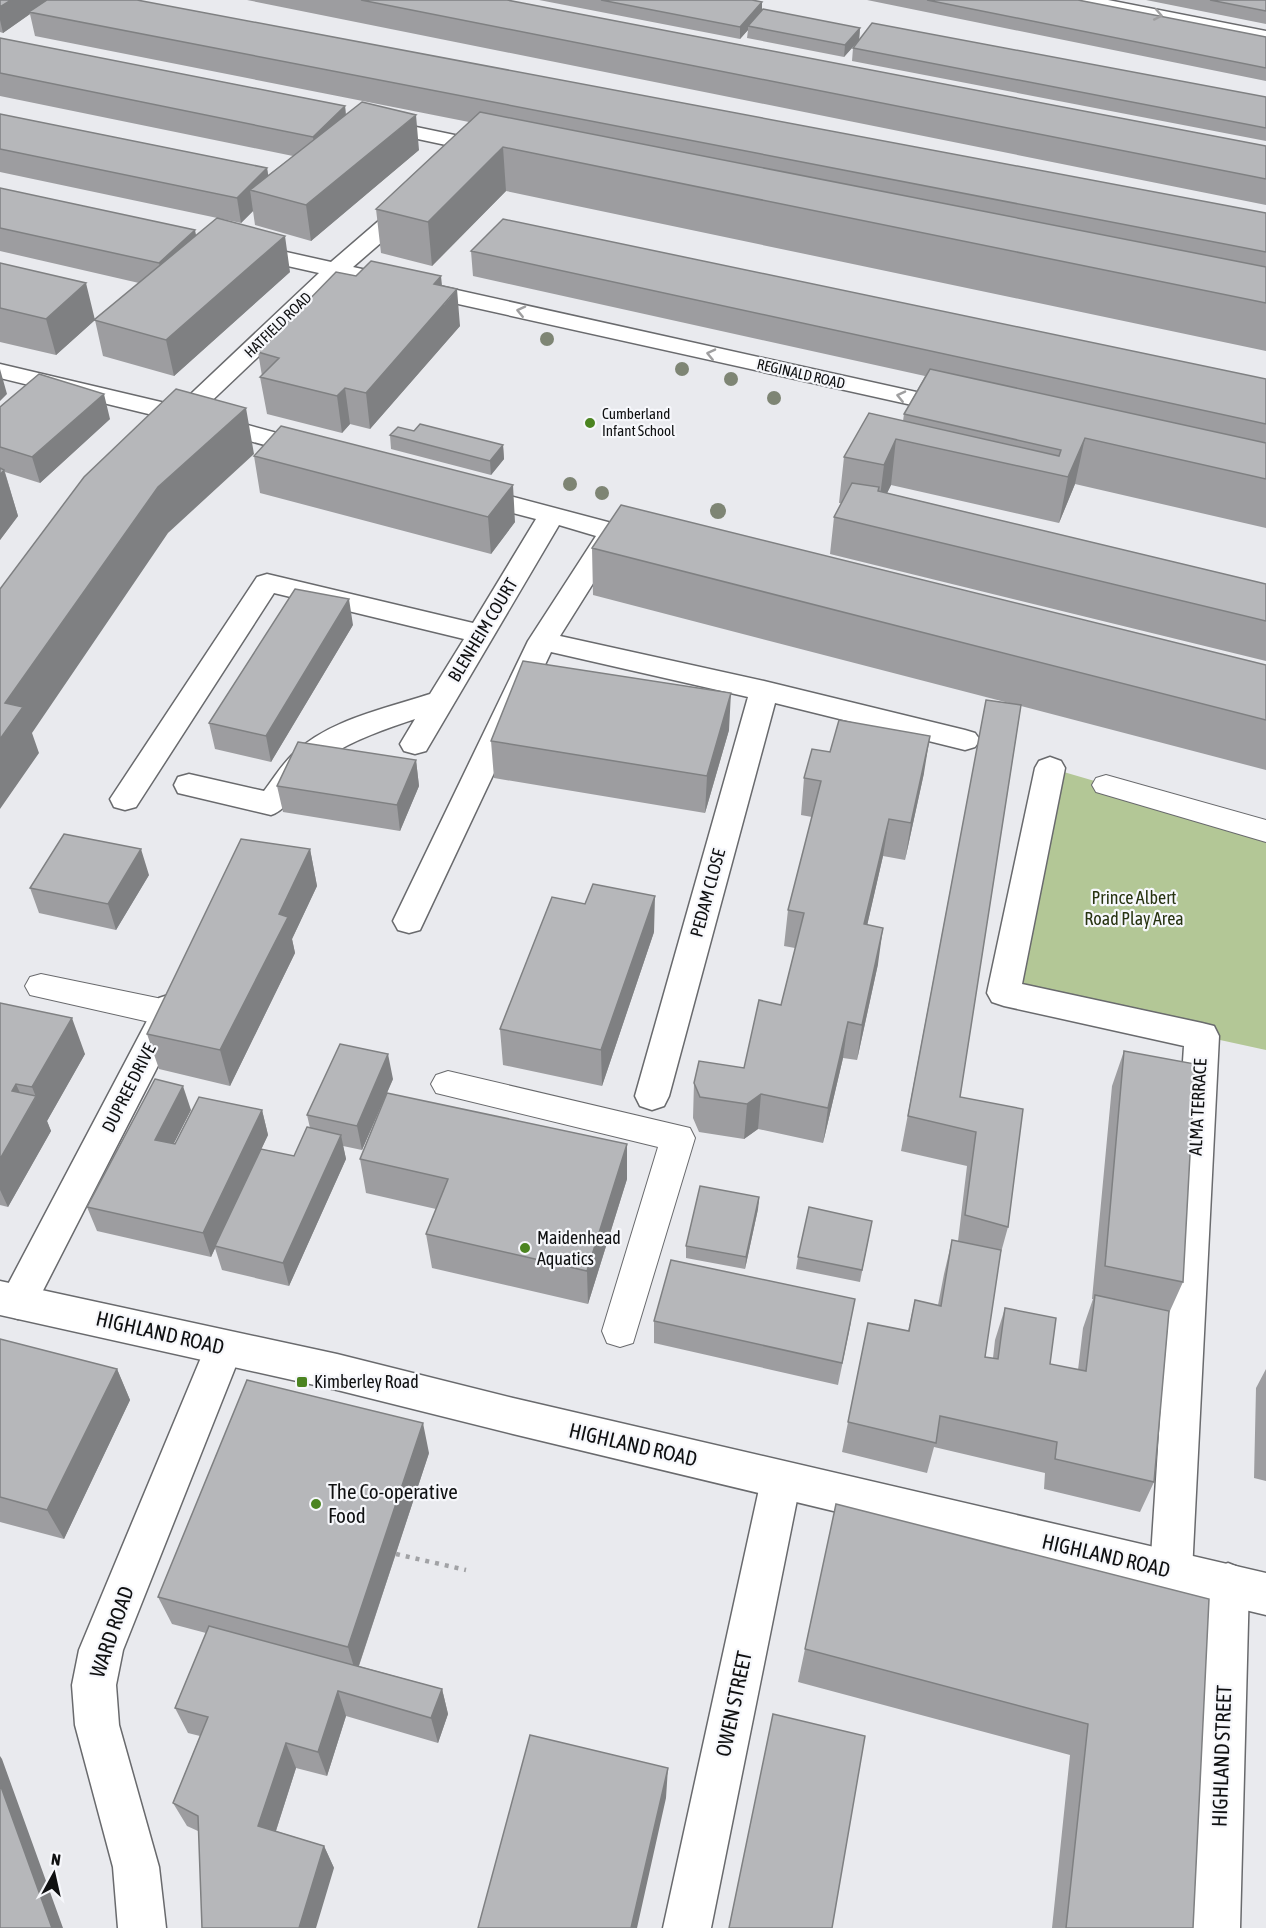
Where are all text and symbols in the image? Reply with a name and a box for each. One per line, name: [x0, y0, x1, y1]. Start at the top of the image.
one-way arrow: [1153, 8, 1163, 21]
street label: HATFIELD ROAD: [241, 289, 315, 361]
one-way arrow: [516, 306, 526, 319]
one-way arrow: [706, 348, 716, 361]
street label: REGINALD ROAD: [755, 355, 847, 392]
one-way arrow: [897, 390, 907, 403]
place label: Cumberland Infant School: [602, 405, 675, 439]
marker: Cumberland Infant School: [583, 416, 597, 430]
street label: BLENHEIM COURT: [443, 574, 522, 685]
street label: PEDAM CLOSE: [686, 846, 729, 939]
park label: Prince Albert Road Play Area: [1084, 887, 1184, 929]
street label: DUPREE DRIVE: [97, 1040, 160, 1136]
street label: ALMA TERRACE: [1184, 1058, 1211, 1156]
place label: Maidenhead Aquatics: [537, 1227, 621, 1269]
marker: Maidenhead Aquatics: [518, 1241, 532, 1255]
street label: HIGHLAND ROAD: [94, 1306, 227, 1358]
place label: Kimberley Road: [314, 1371, 419, 1392]
marker: Kimberley Road: [295, 1375, 309, 1389]
street label: HIGHLAND ROAD: [567, 1418, 700, 1470]
place label: The Co-operative Food: [328, 1479, 458, 1527]
marker: The Co-operative Food: [309, 1497, 323, 1511]
street label: HIGHLAND ROAD: [1040, 1529, 1173, 1581]
street label: WARD ROAD: [84, 1583, 138, 1680]
street label: OWEN STREET: [710, 1649, 756, 1759]
street label: HIGHLAND STREET: [1207, 1685, 1235, 1827]
north arrow: [24, 1844, 84, 1904]
text: N: [50, 1850, 62, 1869]

